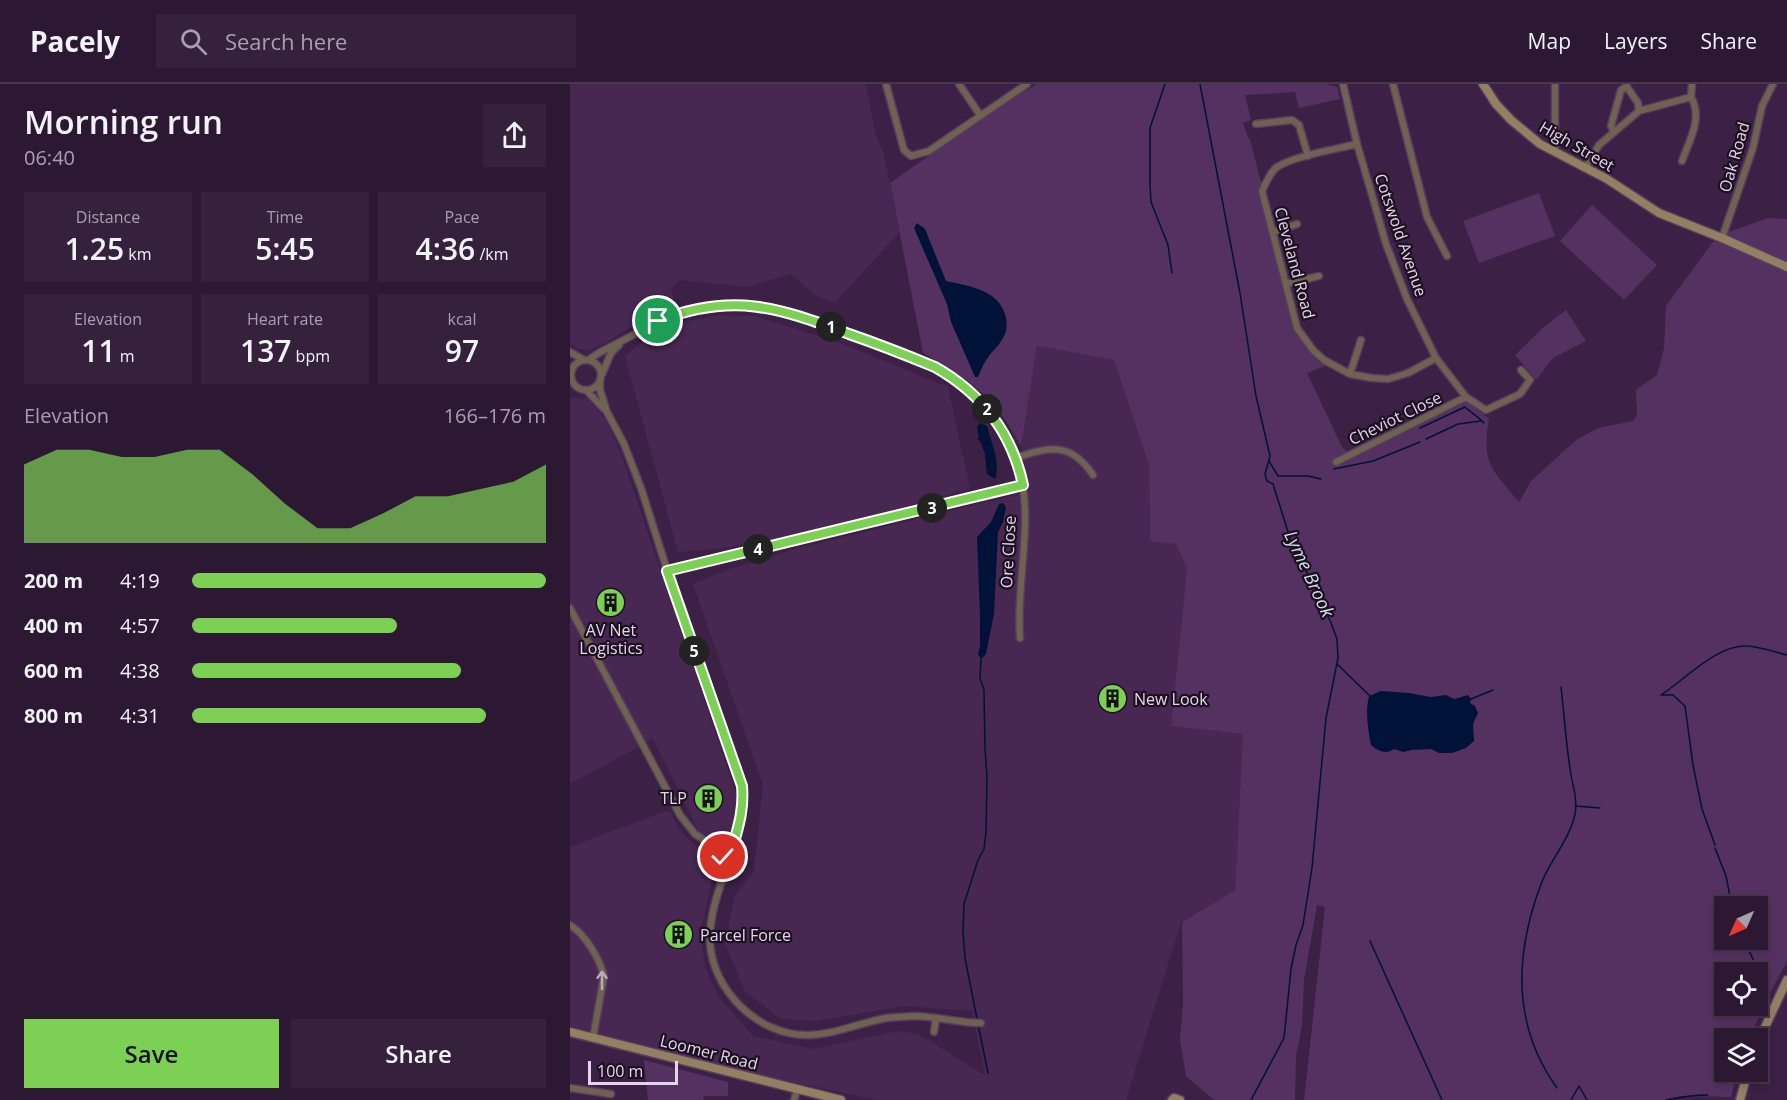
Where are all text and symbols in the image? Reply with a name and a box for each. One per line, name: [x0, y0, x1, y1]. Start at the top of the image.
search box: [156, 14, 576, 68]
text: Pacely: [30, 22, 120, 60]
icon: search: [177, 25, 210, 58]
text: Search here: [225, 26, 347, 56]
text: Map: [1528, 27, 1571, 55]
text: Layers: [1604, 27, 1668, 55]
text: Share: [1701, 27, 1757, 55]
text: Morning run: [24, 99, 223, 144]
button: share: [483, 104, 546, 167]
street label: High Street: [1535, 116, 1619, 176]
street label: Oak Road: [1713, 119, 1755, 195]
text: 06:40: [24, 144, 75, 171]
street label: Cotswold Avenue: [1370, 171, 1432, 299]
street label: Cleveland Road: [1269, 205, 1321, 321]
text: Distance: [76, 206, 140, 228]
text: Time: [267, 206, 303, 228]
text: Pace: [444, 206, 480, 228]
text: 1.25: [64, 228, 124, 269]
text: 5:45: [255, 228, 315, 269]
text: 4:36: [416, 228, 475, 269]
text: km: [124, 243, 152, 265]
text: /km: [475, 243, 508, 265]
pin: [632, 295, 683, 346]
icon: arrive: [641, 304, 674, 337]
text: Elevation: [74, 308, 142, 330]
text: Heart rate: [247, 308, 323, 330]
text: kcal: [448, 308, 477, 330]
pin: 1: [816, 312, 846, 342]
text: 1: [826, 316, 836, 338]
text: 11: [81, 330, 116, 371]
text: 137: [240, 330, 291, 371]
text: 97: [445, 330, 479, 371]
text: m: [116, 345, 135, 367]
text: bpm: [291, 345, 330, 367]
street label: Cheviot Close: [1345, 386, 1445, 450]
pin: 2: [972, 394, 1002, 424]
text: 2: [982, 398, 992, 420]
text: Elevation: [24, 402, 109, 429]
text: 166–176 m: [444, 402, 546, 429]
pin: 3: [917, 493, 947, 523]
text: 3: [927, 497, 937, 519]
street label: Ore Close: [995, 515, 1021, 589]
water label: Lyme Brook: [1279, 526, 1341, 622]
pin: 4: [743, 534, 773, 564]
text: 4: [753, 538, 763, 560]
text: 200 m: [24, 567, 83, 594]
text: 4:19: [120, 567, 160, 594]
building icon: AV Net Logistics: [595, 586, 627, 618]
text: 400 m: [24, 612, 83, 639]
text: 4:57: [120, 612, 160, 639]
place label: AV Net Logistics: [579, 619, 643, 659]
pin: 5: [679, 636, 709, 666]
text: 5: [689, 640, 699, 662]
text: 600 m: [24, 657, 83, 684]
text: 4:38: [120, 657, 160, 684]
building icon: New Look: [1097, 683, 1129, 715]
place label: New Look: [1134, 688, 1208, 710]
text: 800 m: [24, 702, 83, 729]
text: 4:31: [120, 702, 160, 729]
building icon: TLP: [692, 782, 724, 814]
place label: TLP: [660, 787, 687, 809]
pin: [697, 831, 748, 882]
icon: check: [706, 840, 739, 873]
north arrow: [1714, 896, 1768, 950]
map controls: [1714, 896, 1768, 1082]
building icon: Parcel Force: [663, 919, 695, 951]
place label: Parcel Force: [700, 924, 791, 946]
button: locate: [1714, 962, 1768, 1016]
one-way arrow: [596, 971, 608, 991]
button: Save: [24, 1019, 279, 1088]
button: Share: [291, 1019, 546, 1088]
button: layers: [1714, 1028, 1768, 1082]
street label: Loomer Road: [658, 1029, 760, 1075]
scale bar: [588, 1058, 678, 1086]
text: 100 m: [597, 1060, 643, 1082]

